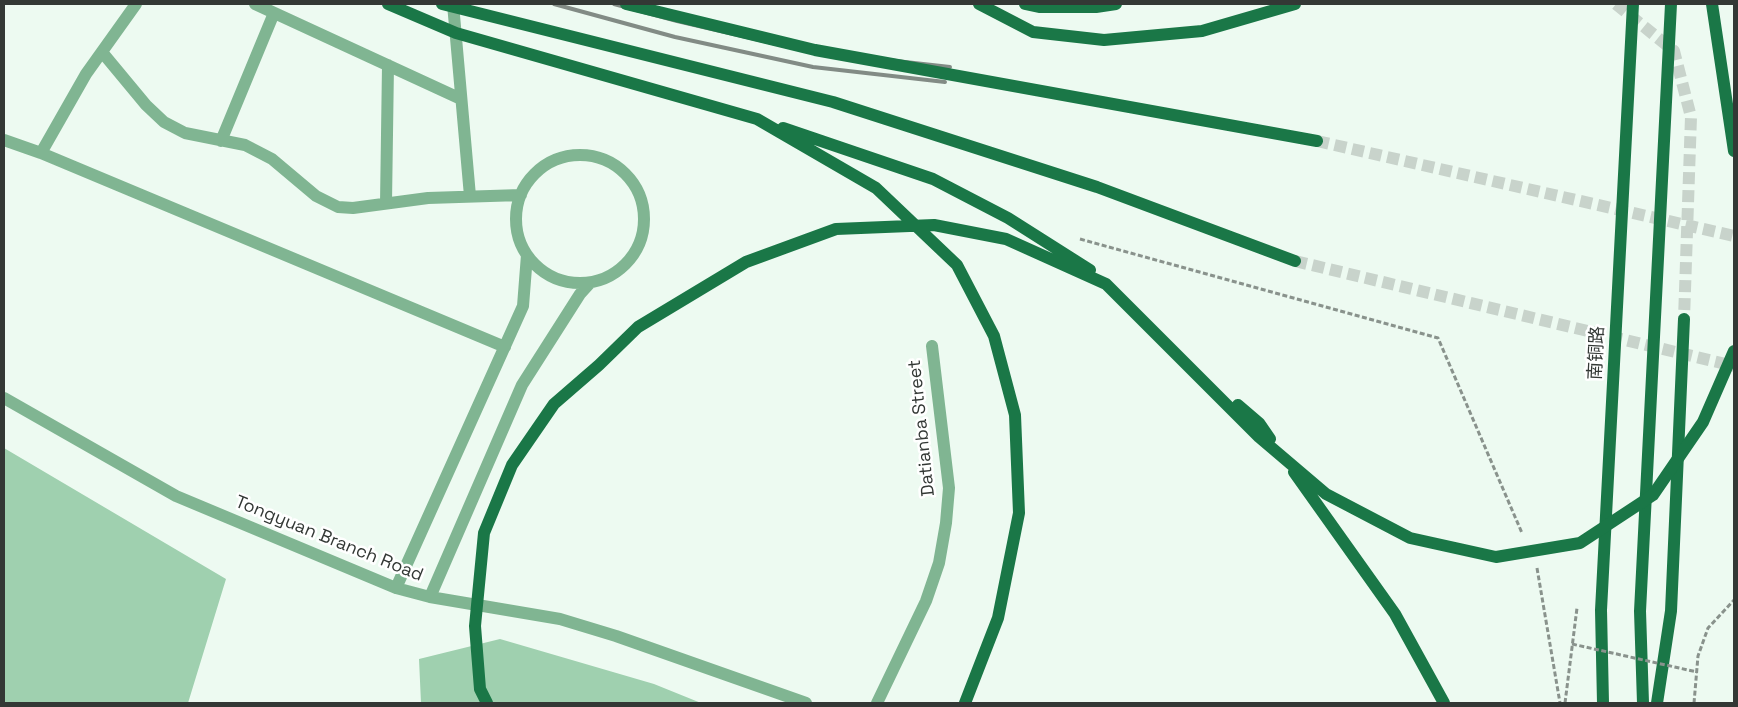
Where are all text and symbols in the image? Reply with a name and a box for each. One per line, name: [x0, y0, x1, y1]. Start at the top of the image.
street label: 南铜路: [1585, 325, 1609, 381]
street label: Datianba Street: [904, 359, 940, 497]
street label: Tongyuan Branch Road: [232, 491, 426, 587]

